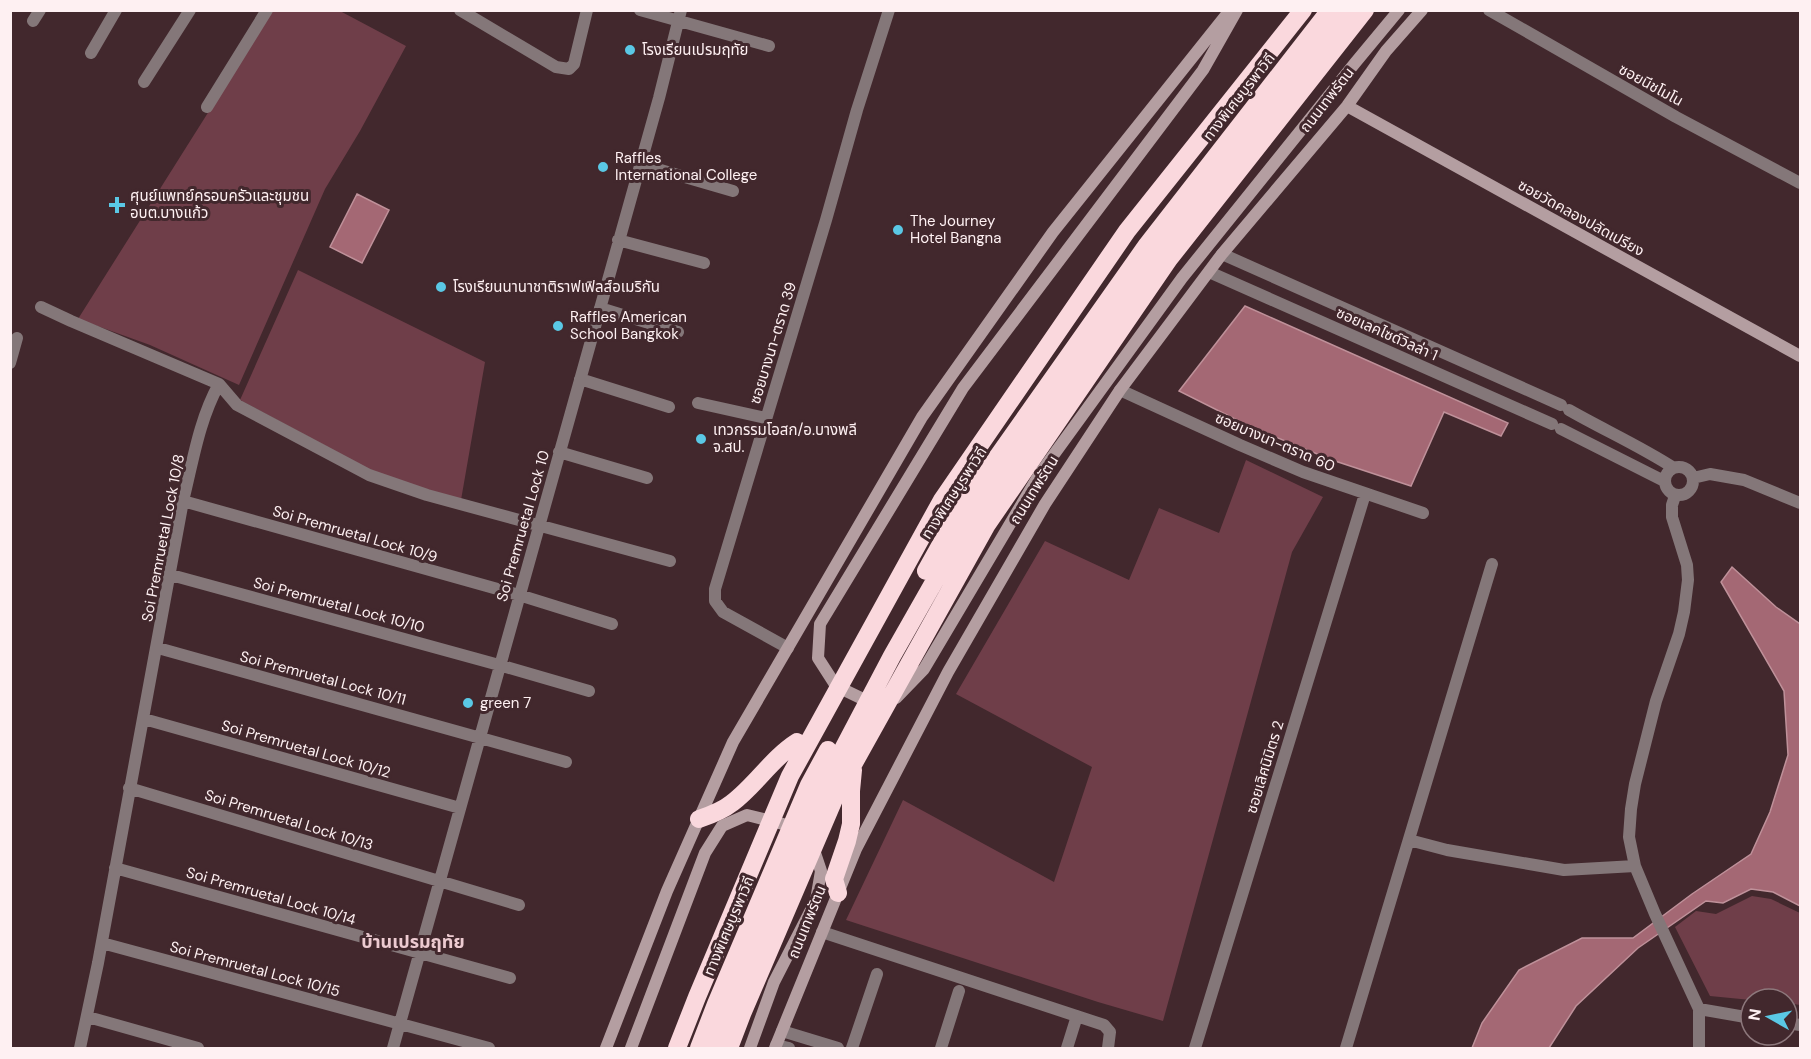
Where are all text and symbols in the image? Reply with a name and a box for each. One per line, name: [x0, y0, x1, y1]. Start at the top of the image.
place label: โรงเรียนเปรมฤทัย: [642, 40, 749, 60]
marker: โรงเรียนเปรมฤทัย: [623, 43, 637, 57]
street label: ทางพิเศษบูรพาวิถี: [1198, 49, 1280, 145]
street label: ซอยนีชโมโน: [1615, 59, 1687, 111]
street label: ถนนเทพรัตน: [1295, 63, 1359, 137]
place label: Raffles International College: [615, 148, 757, 185]
marker: Raffles International College: [596, 160, 610, 174]
street label: ซอยวัดคลองปลัดเปรียง: [1514, 175, 1648, 261]
place label: ศุนย์แพทย์ครอบครัวและชุมชน อบต.บางแก้ว: [130, 186, 309, 223]
marker: ศุนย์แพทย์ครอบครัวและชุมชน อบต.บางแก้ว: [108, 196, 126, 214]
place label: The Journey Hotel Bangna: [910, 211, 1001, 248]
marker: The Journey Hotel Bangna: [891, 223, 905, 237]
place label: โรงเรียนนานาชาติราฟเฟิลส์อเมริกัน: [453, 277, 660, 297]
marker: โรงเรียนนานาชาติราฟเฟิลส์อเมริกัน: [434, 280, 448, 294]
street label: ซอยบางนา-ตราด 39: [745, 280, 801, 406]
street label: ซอยเลคไซด์วิลล่า 1: [1333, 303, 1441, 365]
place label: Raffles American School Bangkok: [570, 307, 687, 344]
marker: Raffles American School Bangkok: [551, 319, 565, 333]
street label: ซอยบางนา-ตราด 60: [1212, 408, 1338, 476]
place label: เทวกรรมโอสก/อ.บางพลี จ.สป.: [713, 420, 857, 457]
marker: เทวกรรมโอสก/อ.บางพลี จ.สป.: [694, 432, 708, 446]
street label: ทางพิเศษบูรพาวิถี: [917, 443, 991, 543]
street label: Soi Premruetal Lock 10: [492, 448, 554, 604]
street label: ถนนเทพรัตน: [1005, 452, 1063, 528]
street label: Soi Premruetal Lock 10/8: [137, 453, 189, 623]
street label: Soi Premruetal Lock 10/9: [270, 501, 440, 567]
street label: Soi Premruetal Lock 10/10: [251, 572, 427, 638]
street label: Soi Premruetal Lock 10/11: [238, 646, 408, 710]
place label: green 7: [480, 693, 531, 713]
marker: green 7: [461, 696, 475, 710]
street label: Soi Premruetal Lock 10/12: [219, 715, 393, 783]
street label: ซอยเลิศนิมิตร 2: [1241, 718, 1289, 816]
street label: Soi Premruetal Lock 10/13: [202, 785, 376, 855]
street label: Soi Premruetal Lock 10/14: [184, 862, 358, 930]
street label: ทางพิเศษบูรพาวิถี: [699, 873, 759, 979]
street label: ถนนเทพรัตน: [783, 882, 831, 962]
district label: บ้านเปรมฤทัย: [361, 930, 465, 954]
street label: Soi Premruetal Lock 10/15: [168, 937, 342, 1001]
north arrow: [1739, 987, 1799, 1047]
text: N: [1743, 1007, 1766, 1022]

